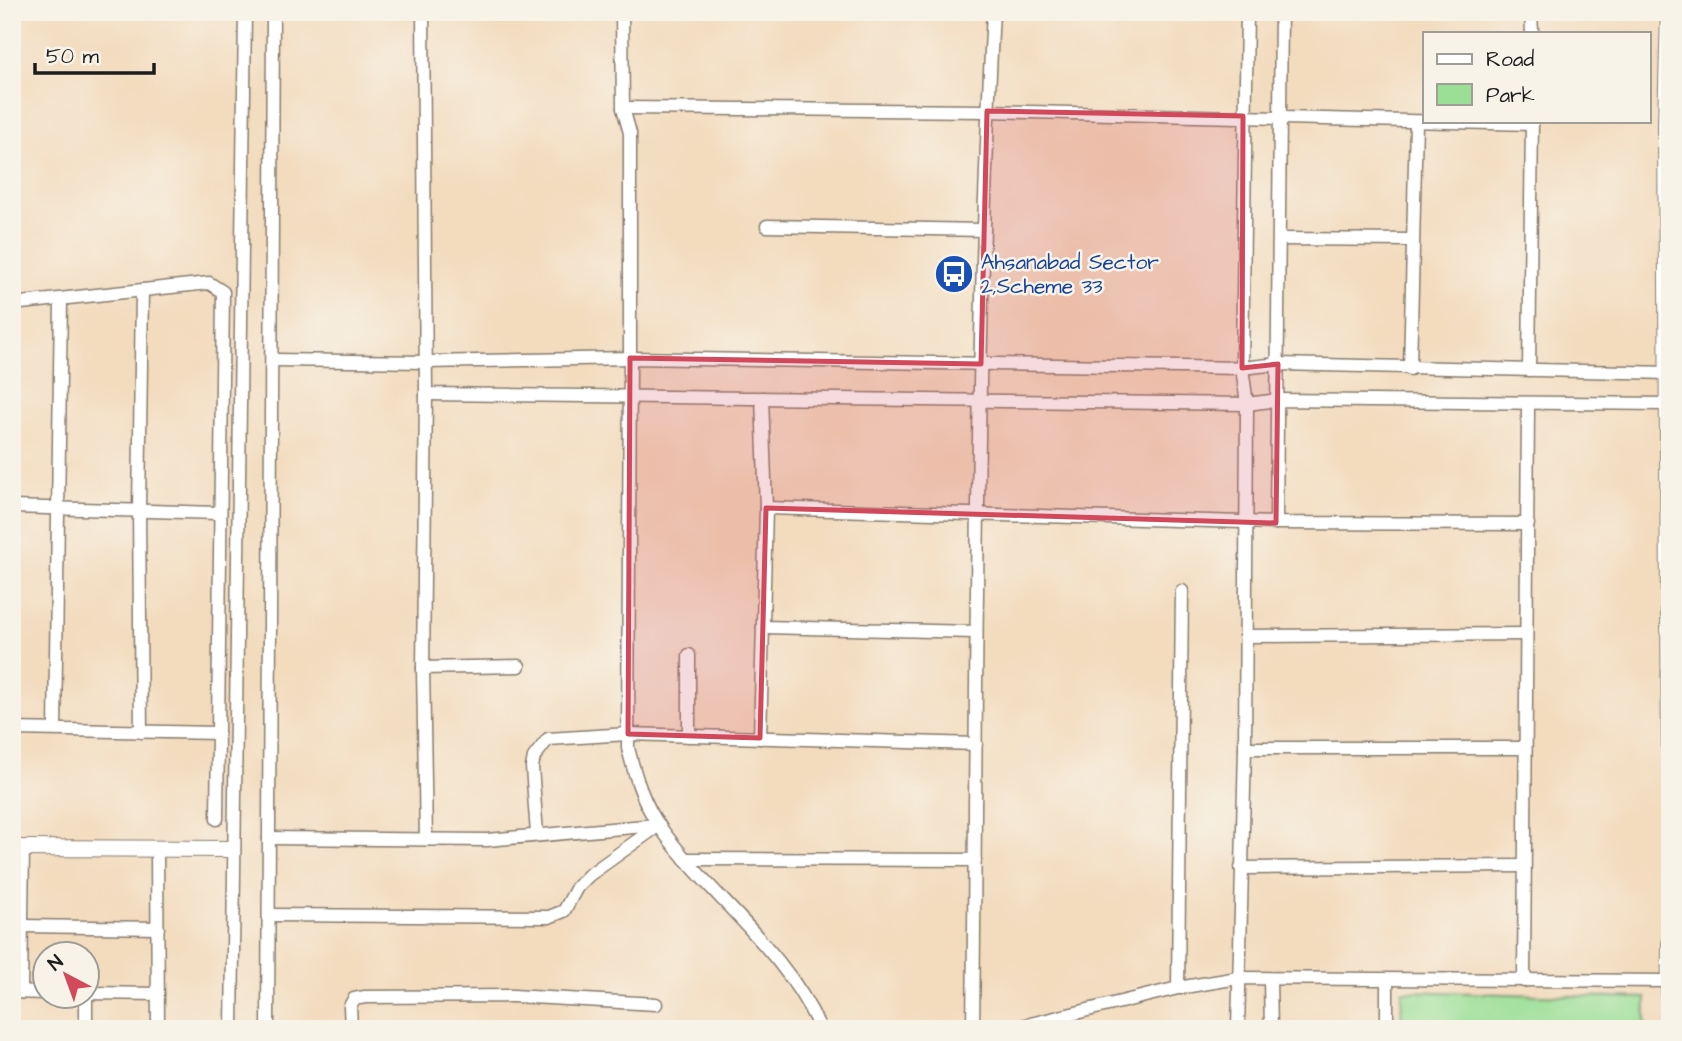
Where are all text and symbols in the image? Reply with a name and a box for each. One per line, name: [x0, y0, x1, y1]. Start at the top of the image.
scale bar: [35, 32, 154, 76]
legend: [1423, 32, 1650, 122]
text: 50 m: [46, 42, 100, 71]
text: Road: [1486, 45, 1534, 74]
text: Park: [1486, 81, 1535, 110]
place label: Ahsanabad Sector 2,Scheme 33: [981, 248, 1159, 301]
bus stop icon: Ahsanabad Sector 2,Scheme 33: [933, 253, 975, 295]
north arrow: [32, 940, 102, 1010]
text: N: [42, 949, 69, 977]

